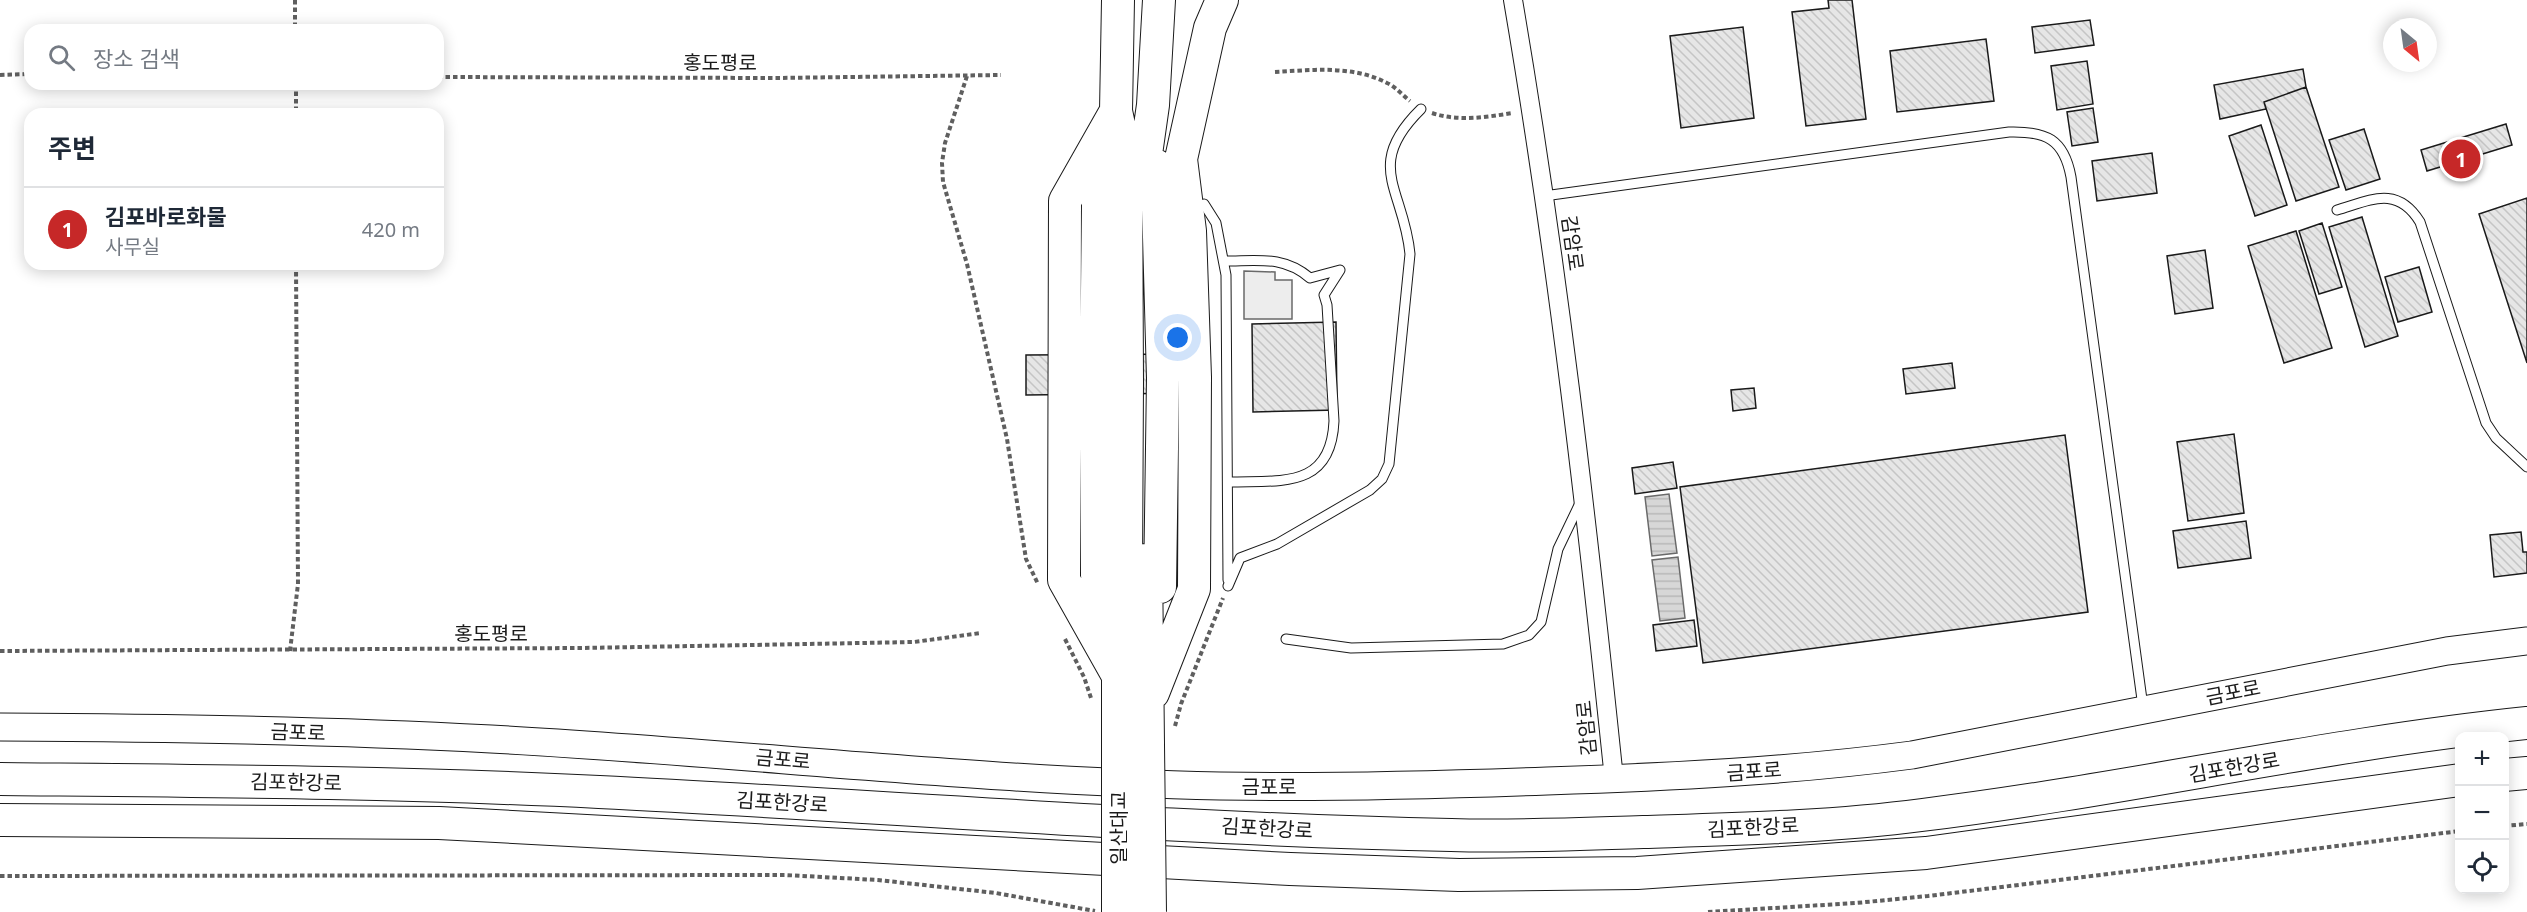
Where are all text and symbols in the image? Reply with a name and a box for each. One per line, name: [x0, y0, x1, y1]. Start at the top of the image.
north arrow: [2383, 18, 2437, 72]
search box: [24, 24, 444, 90]
icon: search: [45, 41, 78, 74]
text: 장소 검색: [93, 43, 180, 73]
street label: 홍도평로: [683, 49, 757, 76]
text: 주변: [48, 130, 96, 166]
pin: 1: [2442, 136, 2480, 182]
text: 김포바로화물: [105, 201, 226, 231]
street label: 감암로: [1556, 214, 1590, 272]
text: 1: [62, 216, 73, 243]
text: 420 m: [362, 216, 420, 243]
text: 사무실: [105, 233, 160, 260]
your location: [1163, 323, 1192, 352]
street label: 홍도평로: [454, 620, 528, 647]
street label: 금포로: [2203, 673, 2263, 711]
street label: 감암로: [1570, 699, 1602, 757]
street label: 금포로: [270, 718, 326, 746]
map controls: [2455, 732, 2509, 894]
button: +: [2455, 732, 2509, 786]
street label: 금포로: [754, 743, 812, 775]
street label: 김포한강로: [2186, 746, 2282, 788]
street label: 금포로: [1726, 756, 1782, 786]
street label: 김포한강로: [250, 768, 342, 796]
street label: 금포로: [1241, 773, 1297, 800]
street label: 김포한강로: [735, 786, 829, 818]
button: −: [2455, 786, 2509, 840]
street label: 일산대교: [1105, 791, 1132, 865]
street label: 김포한강로: [1706, 811, 1800, 843]
street label: 김포한강로: [1220, 812, 1314, 844]
button: locate: [2455, 840, 2509, 894]

